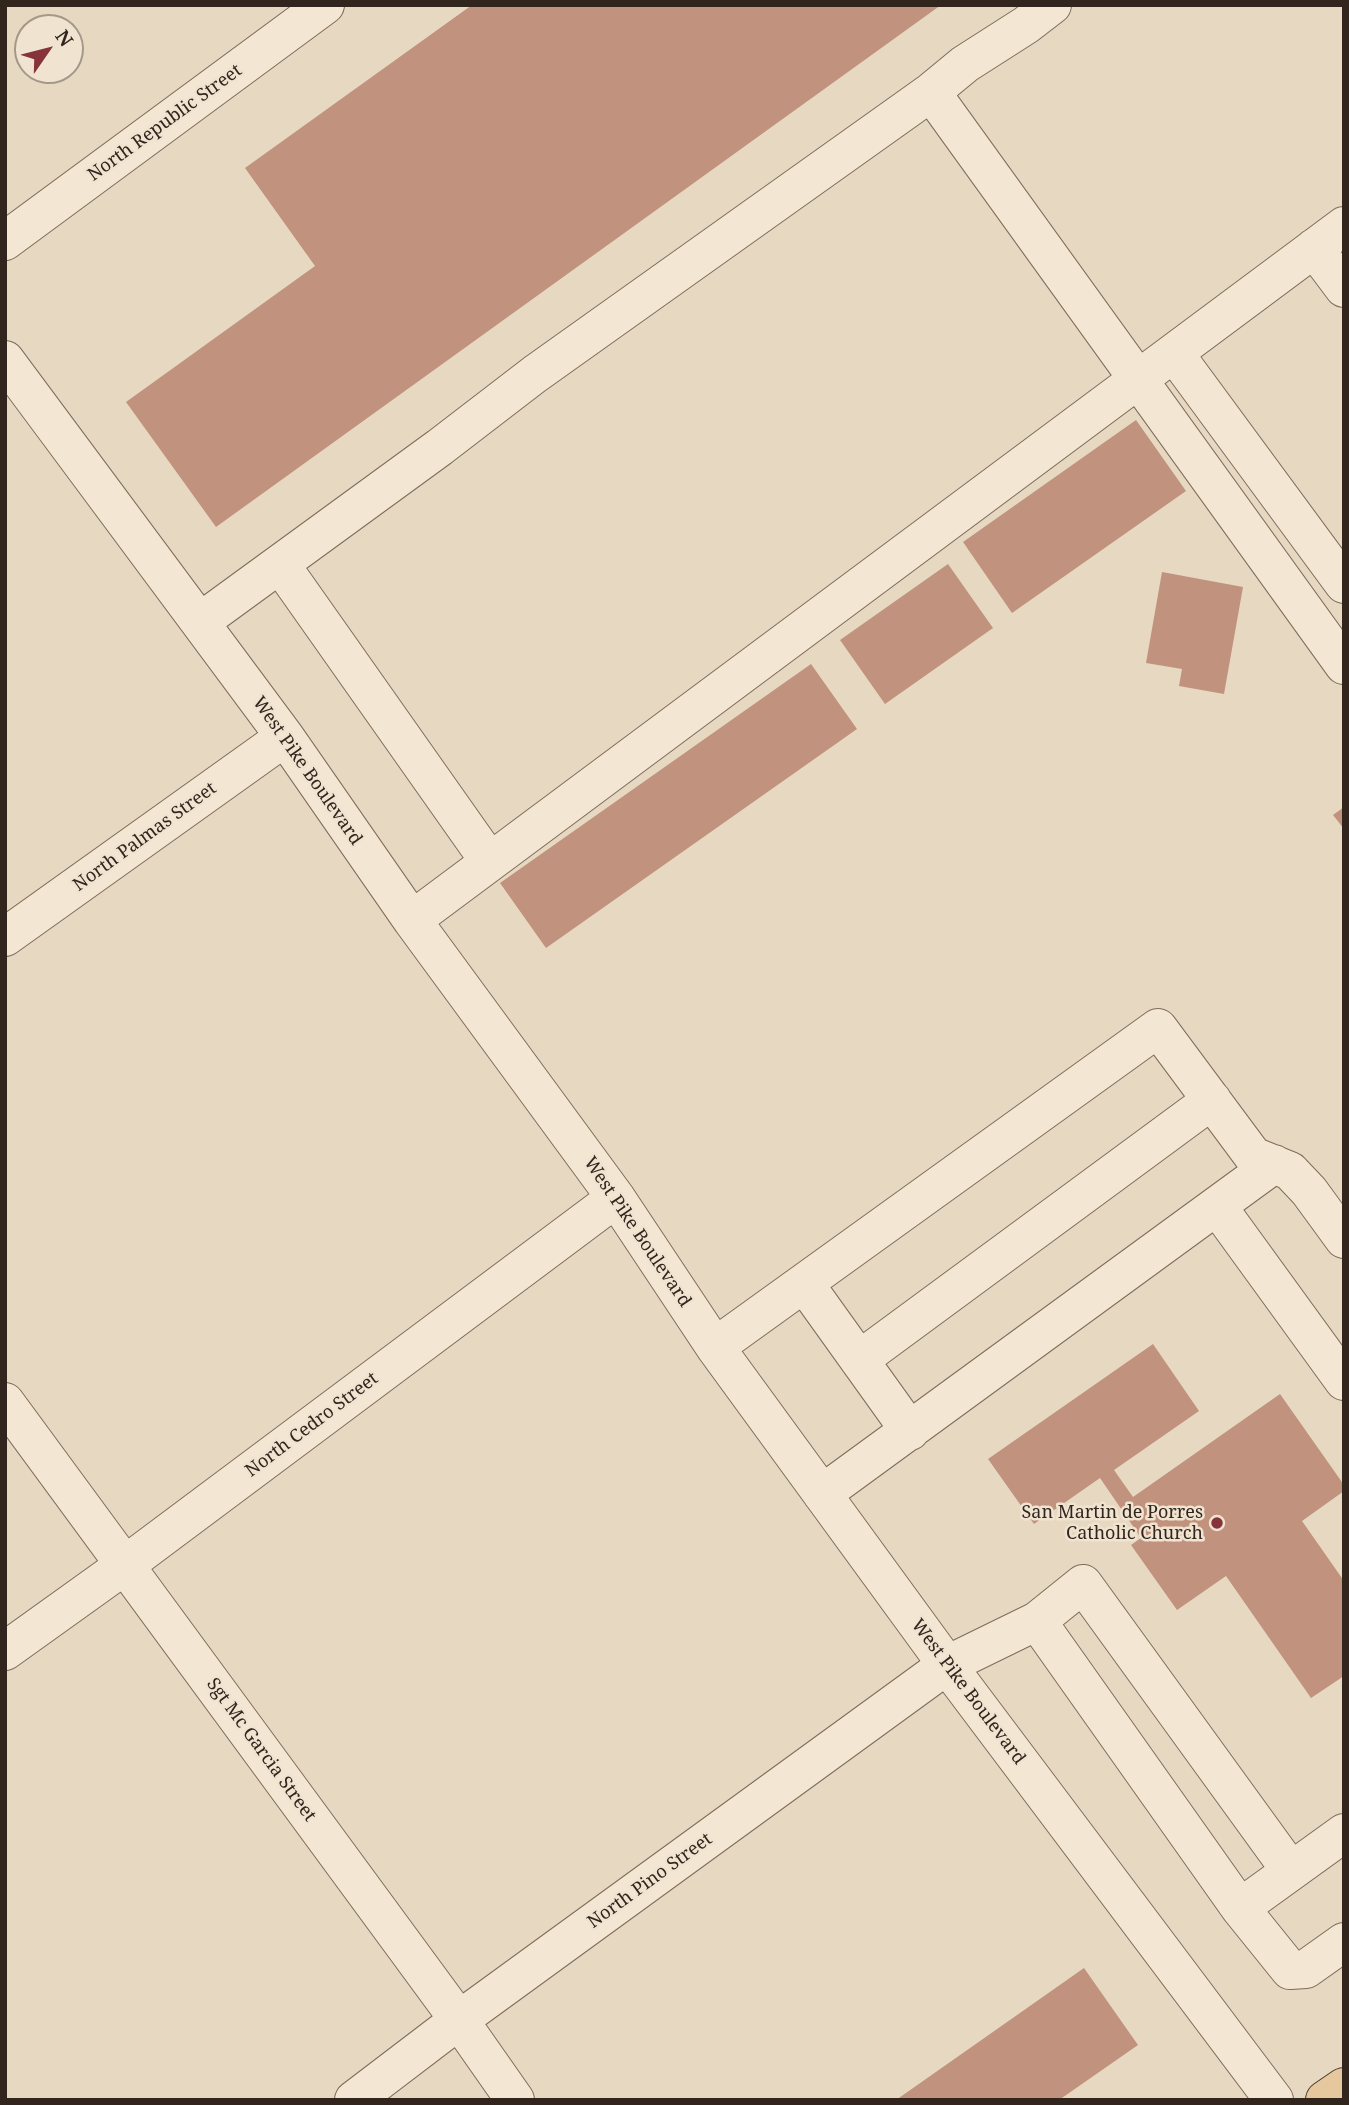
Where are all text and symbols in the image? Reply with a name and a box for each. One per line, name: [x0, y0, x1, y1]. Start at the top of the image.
north arrow: [14, 14, 84, 84]
text: N: [50, 25, 80, 52]
street label: North Republic Street: [84, 60, 246, 186]
street label: West Pike Boulevard: [248, 693, 366, 849]
street label: North Palmas Street: [69, 778, 221, 896]
street label: West Pike Boulevard: [579, 1153, 695, 1311]
street label: North Cedro Street: [241, 1368, 383, 1482]
place label: San Martin de Porres Catholic Church: [1022, 1502, 1203, 1544]
marker: San Martin de Porres Catholic Church: [1209, 1515, 1225, 1531]
street label: West Pike Boulevard: [906, 1615, 1030, 1769]
street label: Sgt Mc Garcia Street: [202, 1674, 320, 1826]
street label: North Pino Street: [584, 1829, 716, 1933]

